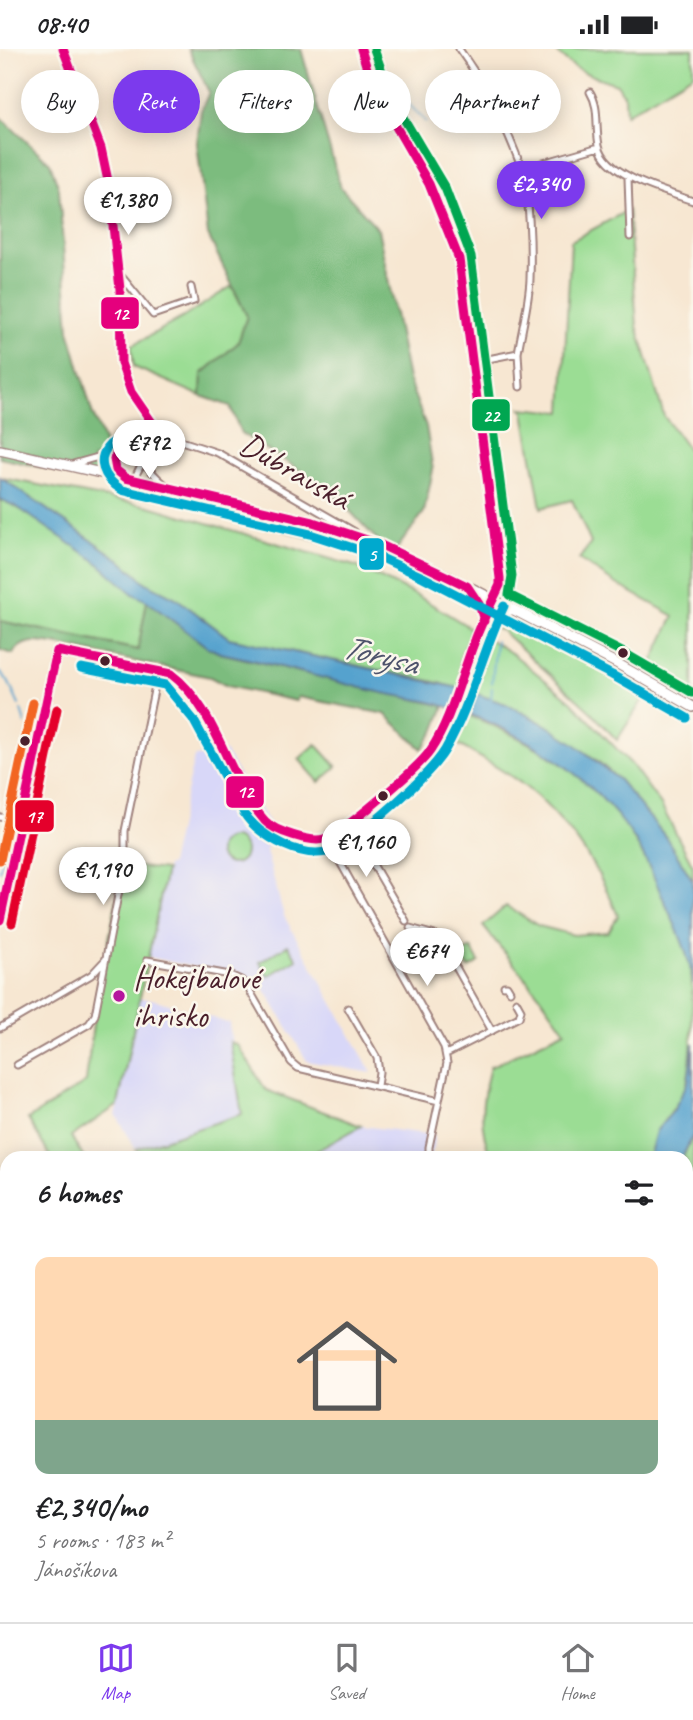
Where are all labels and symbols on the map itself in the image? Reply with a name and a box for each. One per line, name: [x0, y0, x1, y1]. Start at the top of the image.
pin: €2,340: [484, 162, 598, 221]
pin: €1,380: [71, 177, 185, 237]
line badge: 12: [100, 296, 140, 330]
text: 12: [111, 302, 131, 326]
line badge: 22: [471, 398, 511, 432]
text: 22: [482, 404, 502, 428]
pin: €792: [108, 421, 190, 480]
street label: Dúbravská: [233, 423, 361, 521]
line badge: 5: [358, 537, 385, 571]
text: 5: [368, 543, 378, 567]
water label: Torysa: [338, 623, 425, 686]
unlabelled marker: [616, 646, 630, 660]
unlabelled marker: [98, 654, 112, 668]
unlabelled marker: [18, 734, 32, 748]
line badge: 12: [225, 775, 265, 809]
text: 12: [236, 780, 256, 804]
unlabelled marker: [376, 789, 390, 803]
line badge: 17: [14, 799, 55, 833]
text: 17: [25, 805, 45, 829]
pin: €1,160: [309, 819, 423, 879]
pin: €1,190: [46, 847, 160, 907]
pin: €674: [386, 929, 468, 988]
place label: Hokejbalové ihrisko: [133, 957, 265, 1037]
marker: Hokejbalové ihrisko: [111, 988, 127, 1004]

